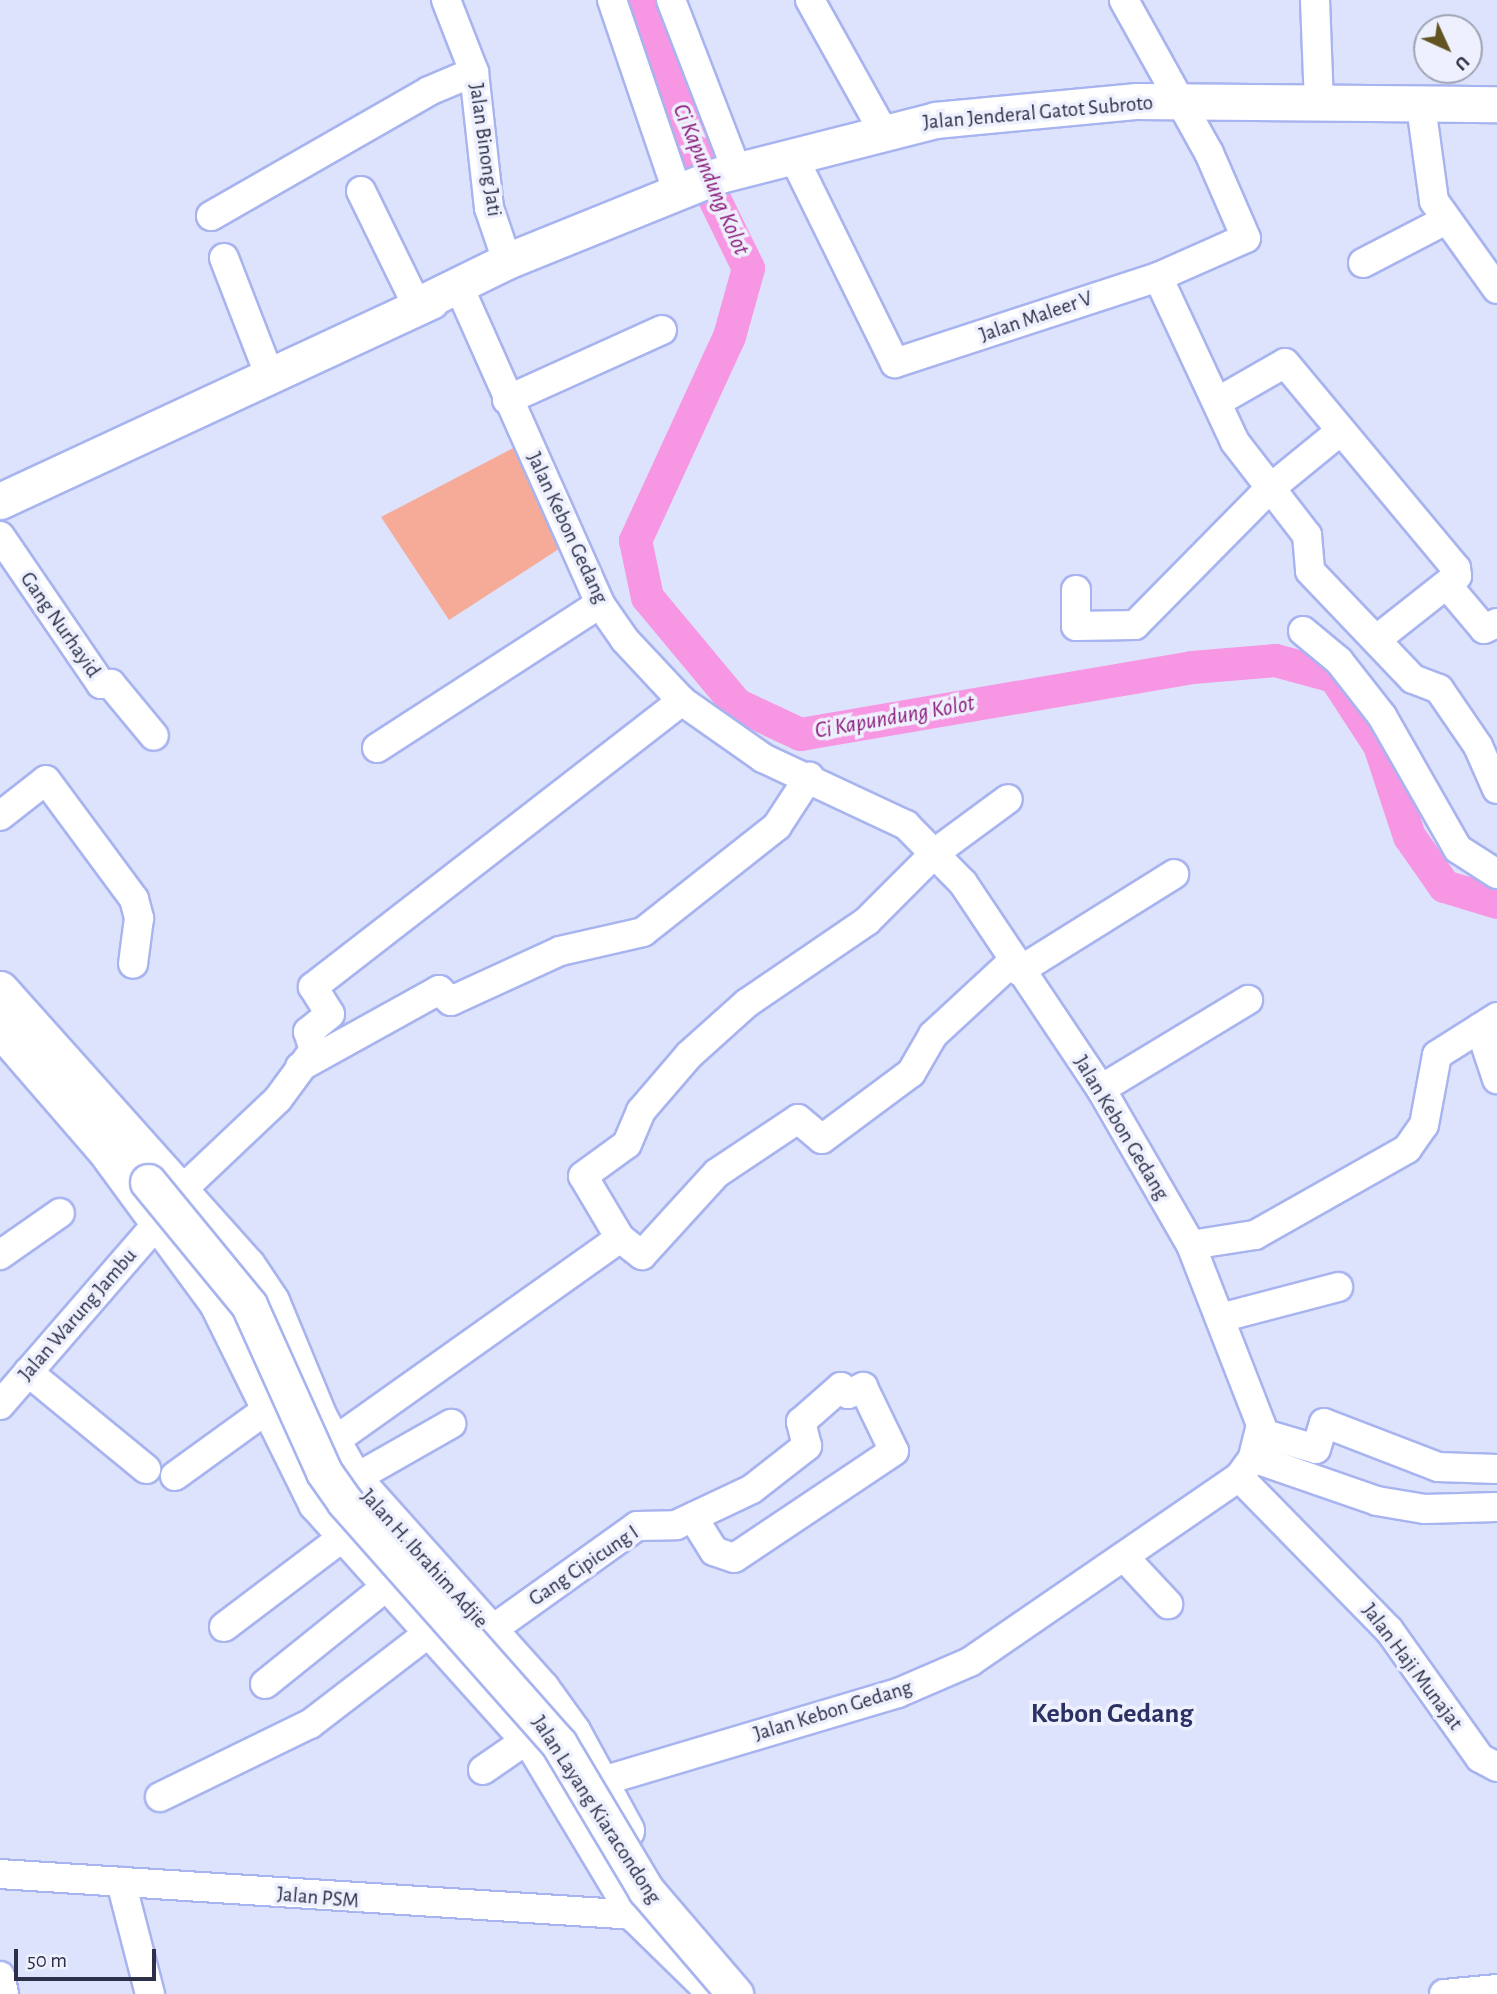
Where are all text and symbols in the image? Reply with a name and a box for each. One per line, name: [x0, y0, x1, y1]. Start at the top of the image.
north arrow: [1413, 14, 1483, 84]
text: U: [1451, 52, 1473, 74]
street label: Jalan Binong Jati: [463, 82, 507, 218]
street label: Jalan Jenderal Gatot Subroto: [922, 90, 1154, 136]
water label: Ci Kapundung Kolot: [666, 100, 754, 260]
street label: Jalan Maleer V: [976, 286, 1096, 348]
street label: Jalan Kebon Gedang: [521, 448, 613, 608]
street label: Gang Nurhayid: [14, 567, 106, 683]
water label: Ci Kapundung Kolot: [813, 690, 977, 746]
street label: Jalan Kebon Gedang: [1068, 1051, 1174, 1205]
street label: Jalan Warung Jambu: [14, 1243, 142, 1387]
street label: Jalan H. Ibrahim Adjie: [355, 1484, 493, 1634]
street label: Gang Cipicung I: [524, 1520, 644, 1612]
street label: Jalan Haji Munajat: [1356, 1599, 1468, 1735]
street label: Jalan Kebon Gedang: [751, 1675, 915, 1747]
district label: Kebon Gedang: [1031, 1697, 1193, 1731]
street label: Jalan Layang Kiaracondong: [526, 1711, 666, 1909]
street label: Jalan PSM: [276, 1882, 360, 1914]
scale bar: [18, 1934, 159, 1978]
text: 50 m: [27, 1950, 67, 1971]

